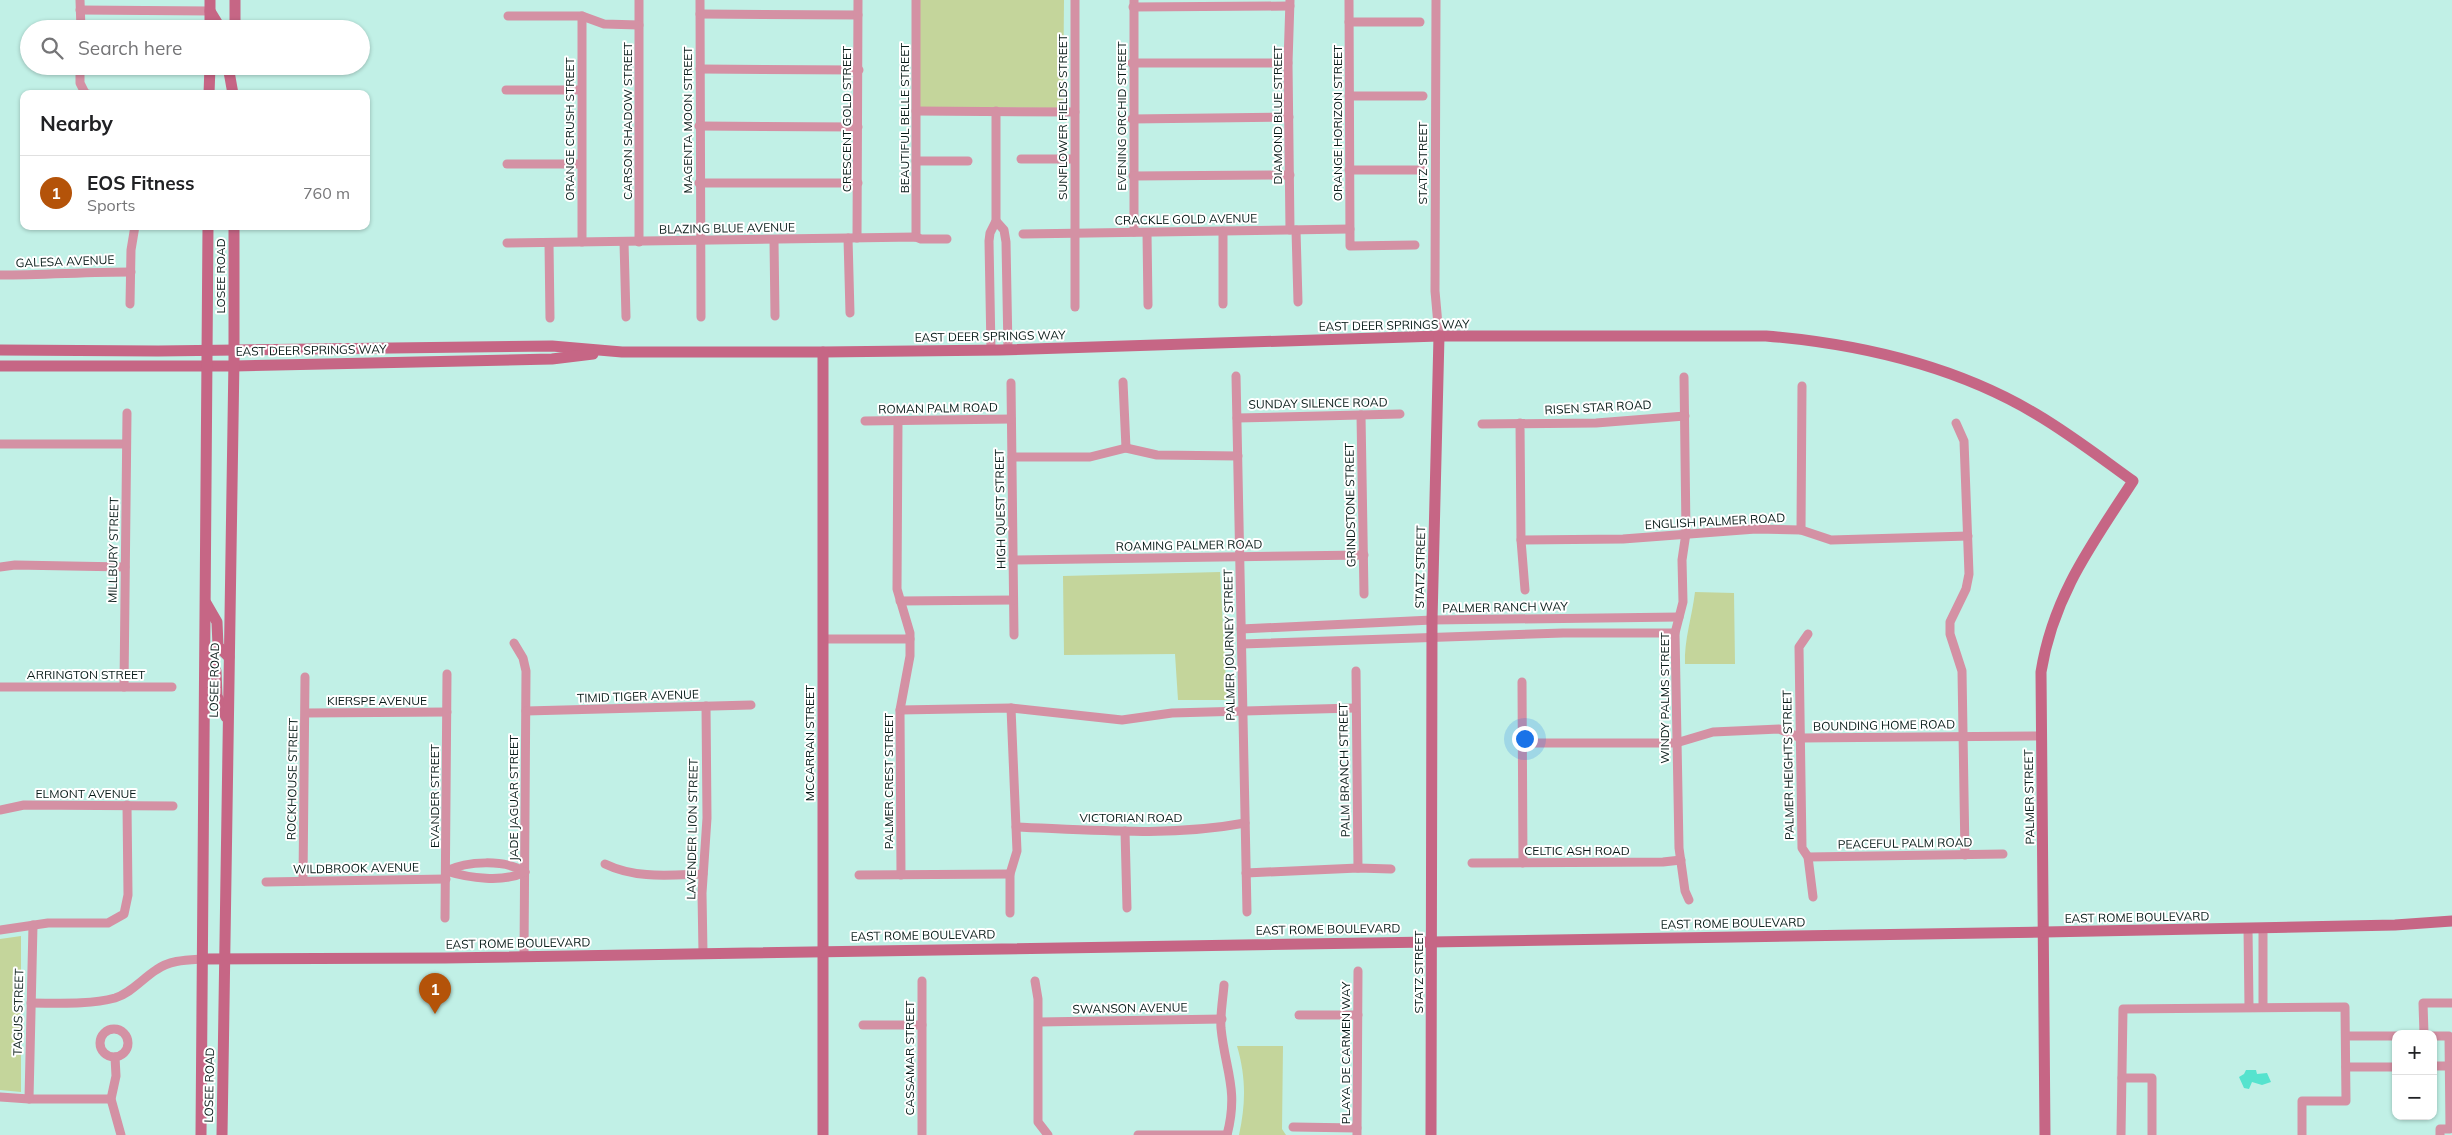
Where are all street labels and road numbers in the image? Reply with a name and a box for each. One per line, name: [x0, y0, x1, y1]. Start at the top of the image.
street label: SUNFLOWER FIELDS STREET: [1055, 33, 1070, 200]
street label: EVENING ORCHID STREET: [1114, 40, 1129, 191]
street label: CARSON SHADOW STREET: [620, 41, 635, 200]
street label: BEAUTIFUL BELLE STREET: [897, 42, 912, 193]
street label: ORANGE HORIZON STREET: [1330, 44, 1345, 201]
street label: CRESCENT GOLD STREET: [839, 45, 854, 192]
street label: DIAMOND BLUE STREET: [1270, 45, 1285, 184]
street label: MAGENTA MOON STREET: [680, 46, 695, 194]
street label: ORANGE CRUSH STREET: [562, 57, 577, 201]
street label: STATZ STREET: [1415, 121, 1430, 205]
street label: CRACKLE GOLD AVENUE: [1115, 210, 1257, 228]
street label: BLAZING BLUE AVENUE: [659, 219, 795, 237]
street label: LOSEE ROAD: [213, 238, 228, 314]
street label: GALESA AVENUE: [15, 252, 115, 270]
street label: EAST DEER SPRINGS WAY: [1318, 316, 1470, 334]
street label: EAST DEER SPRINGS WAY: [914, 327, 1066, 345]
street label: EAST DEER SPRINGS WAY: [235, 341, 387, 359]
street label: SUNDAY SILENCE ROAD: [1248, 394, 1388, 412]
street label: RISEN STAR ROAD: [1544, 397, 1652, 417]
street label: ROMAN PALM ROAD: [878, 399, 998, 417]
street label: GRINDSTONE STREET: [1341, 442, 1359, 567]
street label: HIGH QUEST STREET: [991, 448, 1009, 569]
street label: MILLBURY STREET: [105, 496, 121, 603]
street label: ENGLISH PALMER ROAD: [1644, 510, 1786, 532]
street label: STATZ STREET: [1412, 525, 1428, 609]
street label: ROAMING PALMER ROAD: [1116, 536, 1263, 554]
street label: PALMER JOURNEY STREET: [1220, 568, 1238, 721]
street label: PALMER RANCH WAY: [1442, 598, 1569, 616]
street label: WINDY PALMS STREET: [1657, 631, 1672, 764]
street label: LOSEE ROAD: [206, 642, 222, 718]
street label: ARRINGTON STREET: [27, 667, 146, 682]
street label: MCCARRAN STREET: [802, 684, 817, 801]
street label: TIMID TIGER AVENUE: [577, 686, 699, 706]
street label: PALMER HEIGHTS STREET: [1779, 689, 1797, 840]
street label: KIERSPE AVENUE: [327, 693, 427, 708]
street label: PALM BRANCH STREET: [1335, 702, 1353, 837]
street label: PALMER CREST STREET: [881, 712, 896, 849]
street label: BOUNDING HOME ROAD: [1813, 716, 1955, 734]
street label: ROCKHOUSE STREET: [283, 717, 301, 840]
street label: JADE JAGUAR STREET: [506, 734, 521, 861]
street label: EVANDER STREET: [427, 743, 442, 848]
street label: PALMER STREET: [2021, 749, 2037, 845]
street label: LAVENDER LION STREET: [683, 757, 701, 900]
street label: ELMONT AVENUE: [36, 786, 136, 801]
street label: VICTORIAN ROAD: [1079, 810, 1183, 825]
street label: PEACEFUL PALM ROAD: [1838, 834, 1973, 852]
street label: CELTIC ASH ROAD: [1524, 843, 1630, 858]
street label: WILDBROOK AVENUE: [293, 859, 419, 877]
street label: EAST ROME BOULEVARD: [2064, 908, 2210, 926]
street label: EAST ROME BOULEVARD: [1660, 914, 1806, 932]
street label: EAST ROME BOULEVARD: [1255, 920, 1401, 938]
street label: EAST ROME BOULEVARD: [850, 926, 996, 944]
street label: STATZ STREET: [1411, 930, 1426, 1014]
street label: EAST ROME BOULEVARD: [445, 934, 591, 952]
street label: TAGUS STREET: [10, 968, 26, 1056]
street label: PLAYA DE CARMEN WAY: [1338, 981, 1353, 1124]
street label: SWANSON AVENUE: [1072, 999, 1188, 1017]
street label: CASSAMAR STREET: [902, 1000, 917, 1116]
street label: LOSEE ROAD: [201, 1047, 217, 1123]

